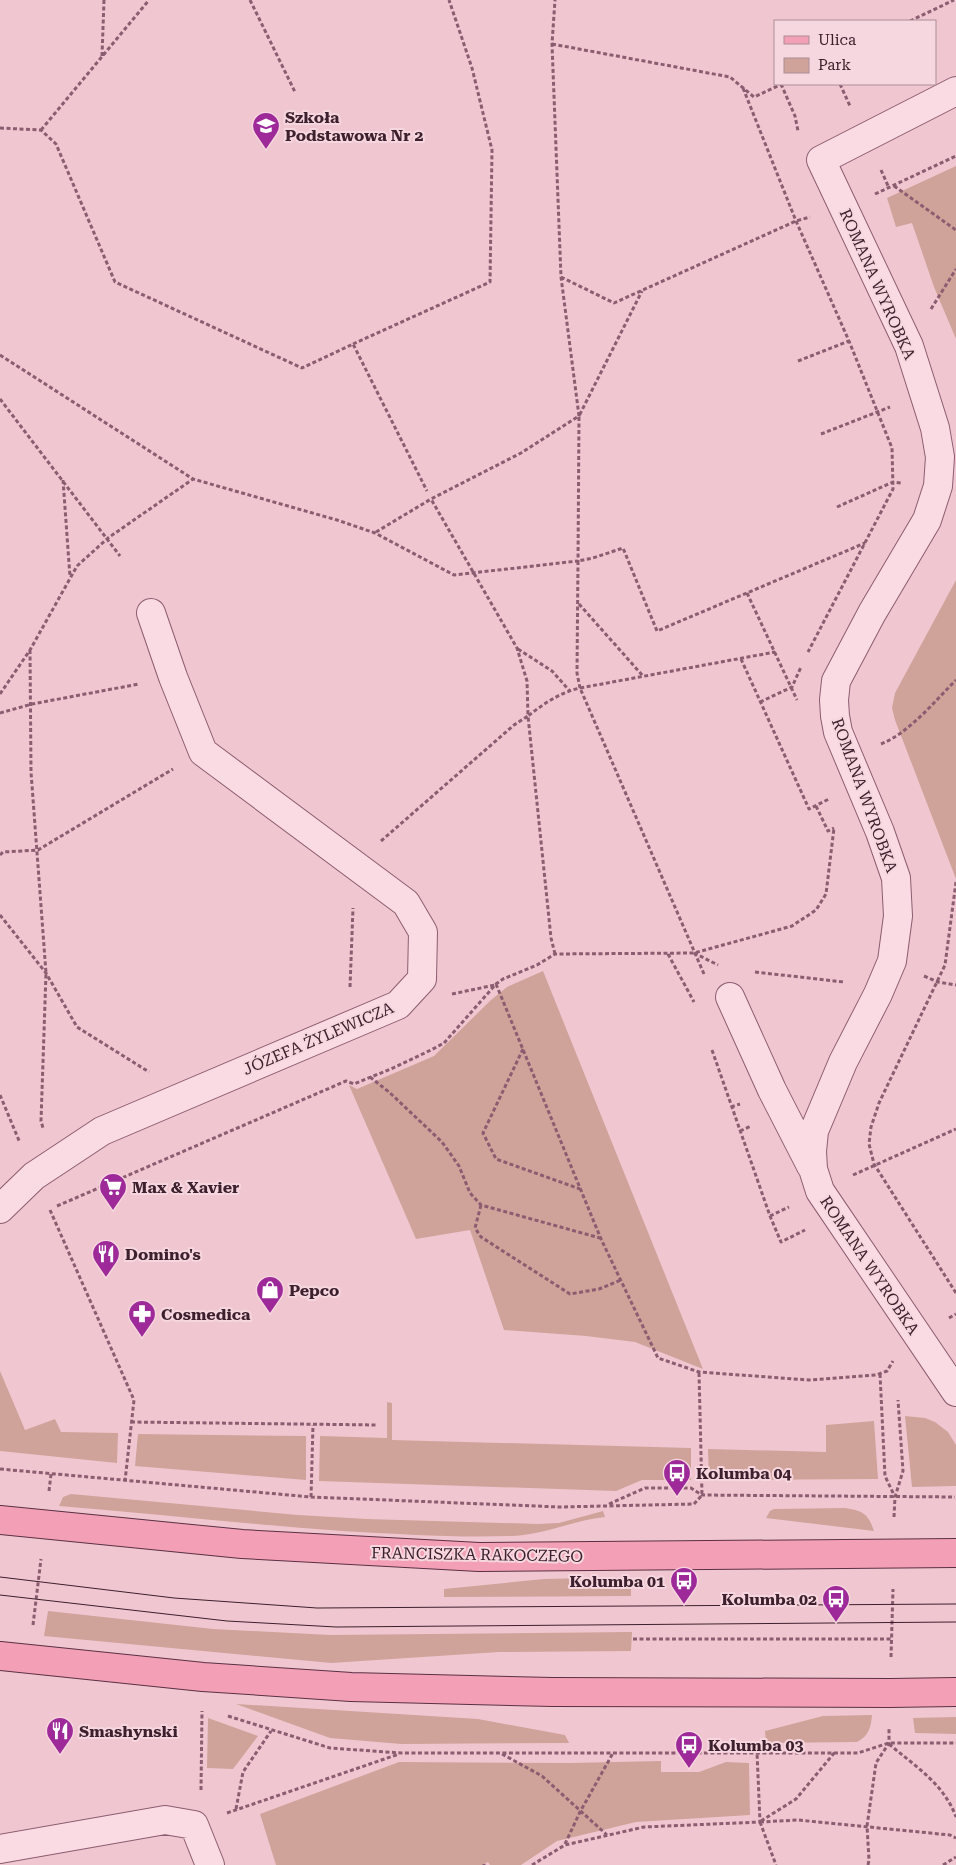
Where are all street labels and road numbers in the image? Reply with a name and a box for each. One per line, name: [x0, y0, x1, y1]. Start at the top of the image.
street label: ROMANA WYROBKA: [836, 206, 920, 363]
street label: ROMANA WYROBKA: [828, 715, 902, 876]
street label: JÓZEFA ŻYLEWICZA: [240, 998, 397, 1079]
street label: ROMANA WYROBKA: [816, 1192, 924, 1339]
street label: FRANCISZKA RAKOCZEGO: [371, 1543, 583, 1566]

